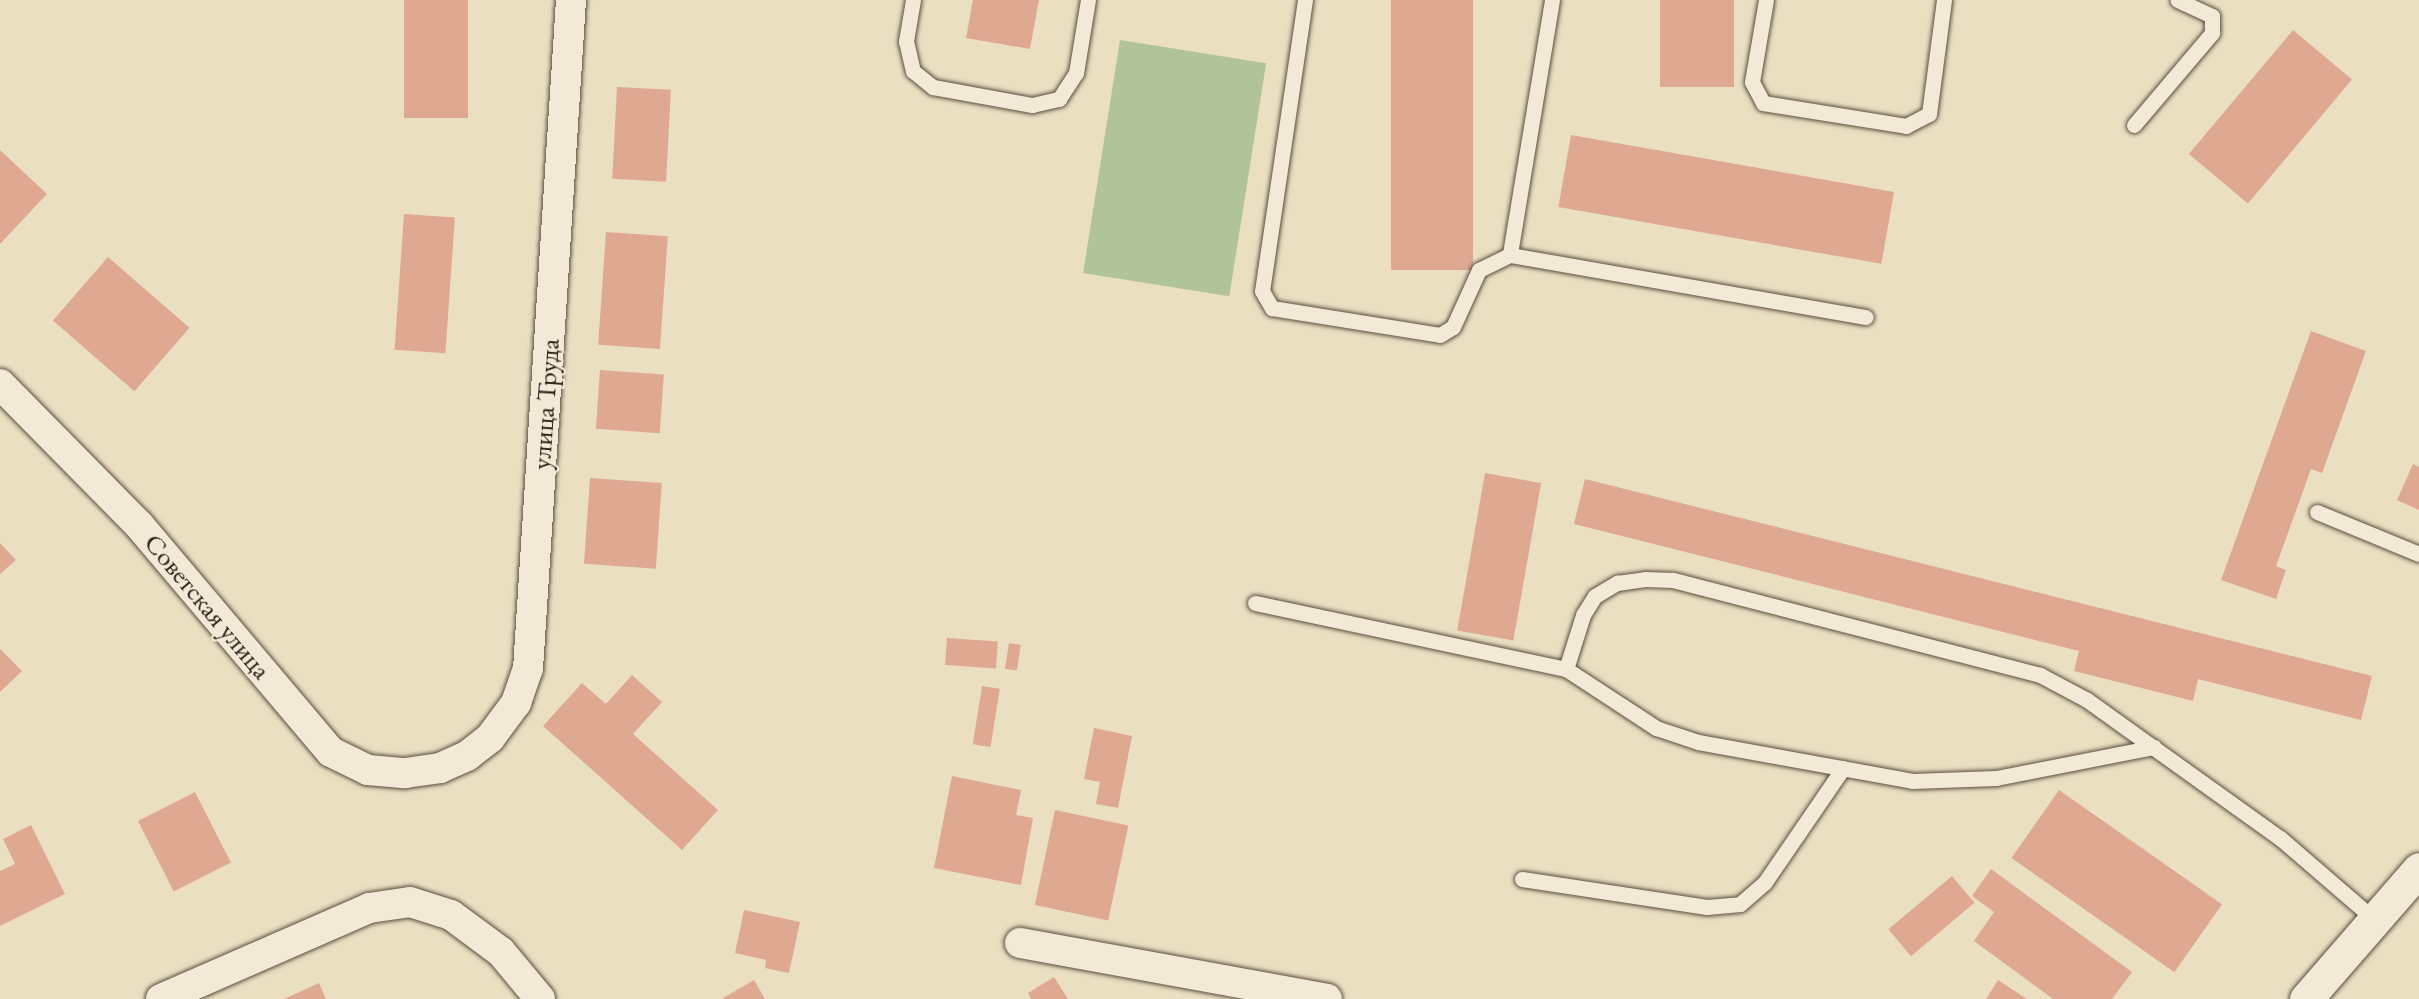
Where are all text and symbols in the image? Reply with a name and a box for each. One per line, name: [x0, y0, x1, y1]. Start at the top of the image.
street label: улица Труда: [524, 337, 566, 471]
street label: Советская улица: [138, 527, 278, 685]

